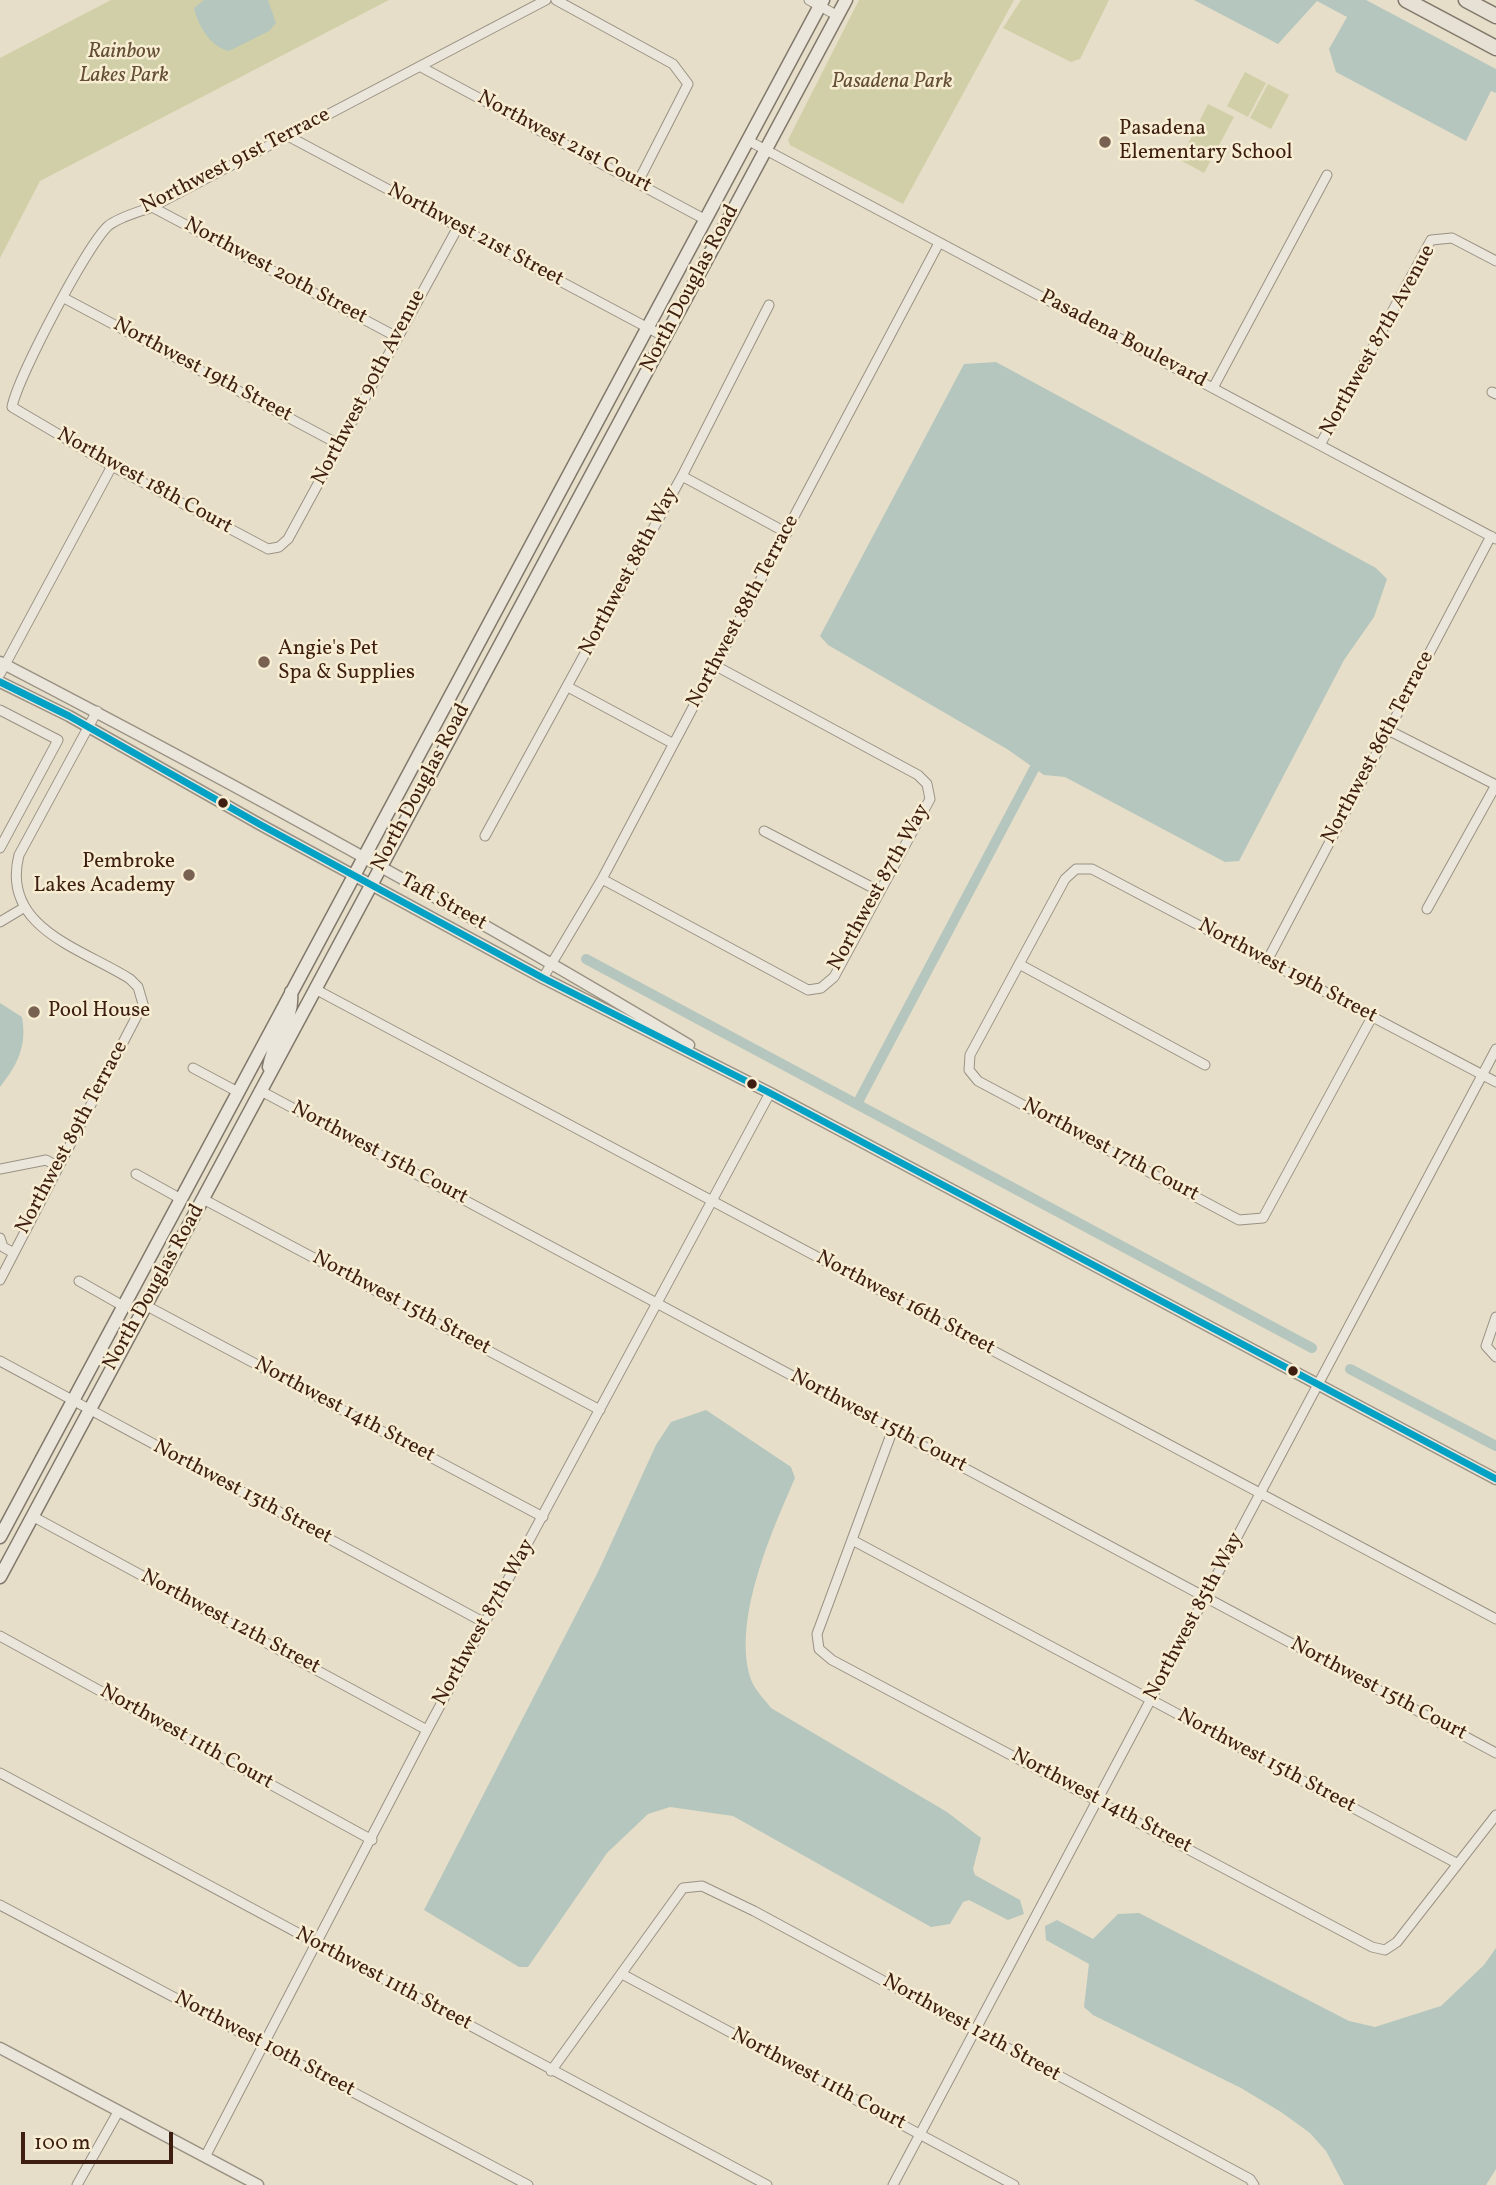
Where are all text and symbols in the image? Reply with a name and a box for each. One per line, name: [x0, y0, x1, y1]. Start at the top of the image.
park label: Rainbow Lakes Park: [79, 40, 169, 90]
park label: Pasadena Park: [831, 70, 953, 96]
street label: Northwest 21st Court: [472, 86, 656, 200]
street label: Northwest 91st Terrace: [137, 103, 335, 221]
place label: Pasadena Elementary School: [1119, 117, 1293, 167]
marker: Pasadena Elementary School: [1097, 134, 1113, 150]
street label: Northwest 21st Street: [382, 179, 568, 293]
street label: North Douglas Road: [636, 201, 746, 377]
street label: Northwest 20th Street: [179, 213, 371, 331]
street label: Northwest 87th Avenue: [1316, 241, 1442, 441]
street label: Pasadena Boulevard: [1035, 285, 1211, 395]
street label: Northwest 90th Avenue: [308, 286, 432, 490]
street label: Northwest 19th Street: [108, 313, 296, 429]
street label: Northwest 18th Court: [52, 423, 236, 541]
street label: Northwest 88th Way: [575, 483, 685, 661]
street label: Northwest 88th Terrace: [682, 511, 806, 713]
place label: Angie's Pet Spa & Supplies: [278, 637, 415, 687]
street label: Northwest 86th Terrace: [1317, 647, 1441, 849]
marker: Angie's Pet Spa & Supplies: [256, 654, 272, 670]
street label: North Douglas Road: [367, 700, 477, 876]
unlabelled marker: [216, 796, 230, 810]
street label: Northwest 87th Way: [824, 800, 936, 976]
place label: Pembroke Lakes Academy: [33, 850, 175, 900]
marker: Pembroke Lakes Academy: [181, 867, 197, 883]
street label: Taft Street: [395, 869, 491, 937]
street label: Northwest 19th Street: [1193, 914, 1381, 1030]
place label: Pool House: [48, 999, 150, 1025]
marker: Pool House: [26, 1004, 42, 1020]
street label: Northwest 89th Terrace: [11, 1037, 135, 1239]
unlabelled marker: [745, 1077, 759, 1091]
street label: Northwest 17th Court: [1017, 1094, 1203, 1208]
street label: Northwest 15th Court: [286, 1097, 472, 1211]
street label: North Douglas Road: [99, 1201, 211, 1375]
street label: Northwest 15th Street: [307, 1246, 495, 1362]
street label: Northwest 16th Street: [811, 1246, 999, 1362]
street label: Northwest 14th Street: [249, 1353, 439, 1469]
unlabelled marker: [1286, 1364, 1300, 1378]
street label: Northwest 15th Court: [785, 1365, 971, 1479]
street label: Northwest 13th Street: [148, 1435, 336, 1551]
street label: Northwest 85th Way: [1140, 1529, 1250, 1705]
street label: Northwest 87th Way: [429, 1535, 541, 1711]
street label: Northwest 12th Street: [136, 1565, 324, 1681]
street label: Northwest 15th Court: [1285, 1633, 1471, 1747]
street label: Northwest 11th Court: [95, 1680, 277, 1796]
street label: Northwest 15th Street: [1172, 1704, 1360, 1820]
street label: Northwest 14th Street: [1006, 1744, 1196, 1860]
street label: Northwest 11th Street: [290, 1923, 476, 2037]
street label: Northwest 12th Street: [878, 1970, 1064, 2088]
street label: Northwest 10th Street: [169, 1987, 359, 2103]
street label: Northwest 11th Court: [726, 2023, 910, 2137]
scale bar: [24, 2118, 177, 2162]
text: 100 m: [34, 2129, 91, 2158]

